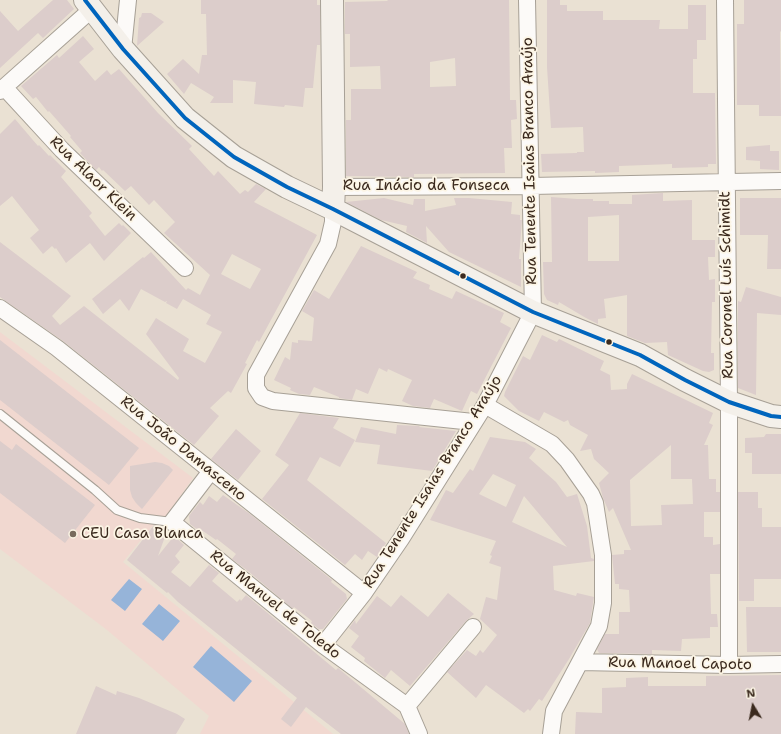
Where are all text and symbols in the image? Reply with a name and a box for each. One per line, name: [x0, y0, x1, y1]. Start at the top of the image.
street label: Rua Tenente Isaias Branco Araújo: [519, 37, 541, 285]
street label: Rua Alaor Klein: [46, 133, 140, 225]
street label: Rua Inácio da Fonseca: [343, 177, 509, 195]
street label: Rua Coronel Luís Schimidt: [716, 191, 738, 379]
unlabelled marker: [458, 271, 468, 281]
unlabelled marker: [604, 337, 614, 347]
street label: Rua Tenente Isaias Branco Araújo: [360, 372, 506, 592]
street label: Rua João Damasceno: [117, 393, 249, 505]
place label: CEU Casa Blanca: [81, 525, 203, 543]
marker: CEU Casa Blanca: [68, 529, 78, 539]
street label: Rua Manuel de Toledo: [206, 547, 344, 663]
street label: Rua Manoel Capoto: [608, 654, 752, 674]
north arrow: [733, 686, 773, 726]
text: N: [745, 686, 756, 702]

